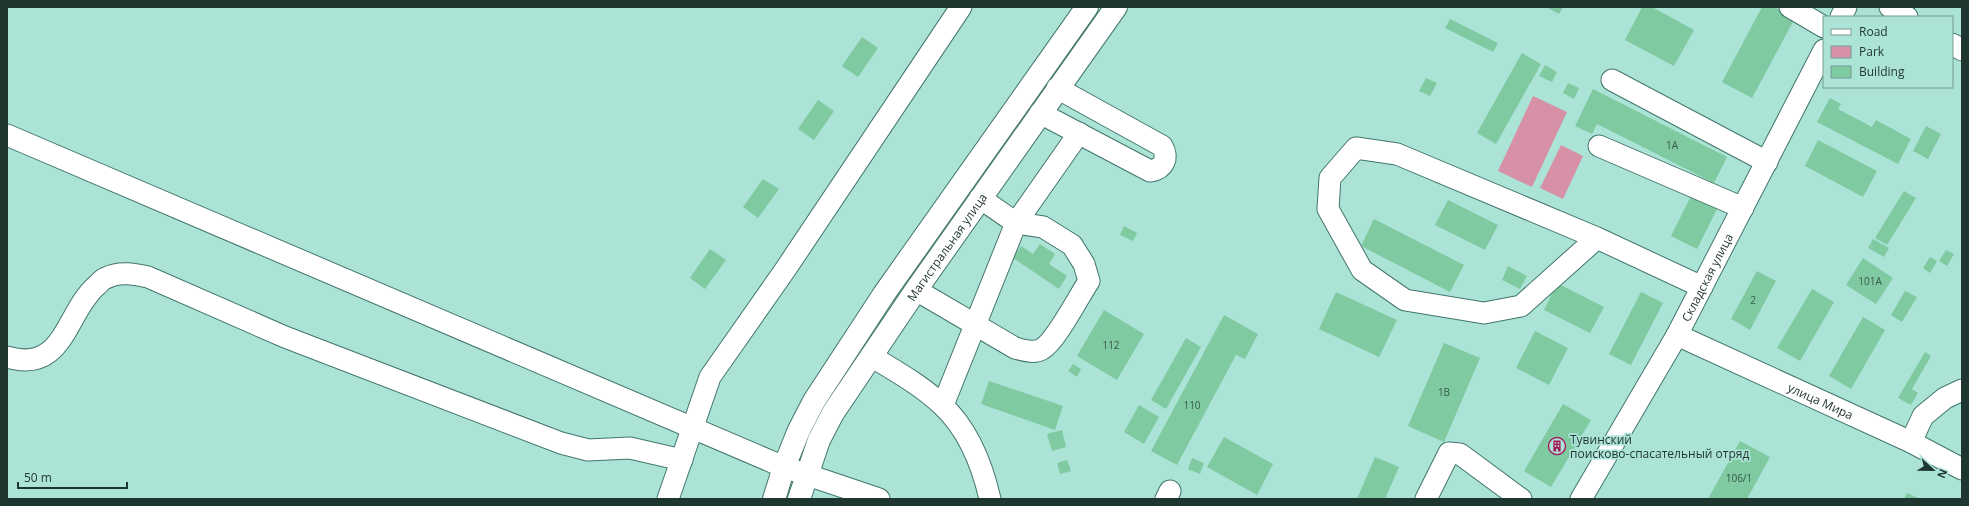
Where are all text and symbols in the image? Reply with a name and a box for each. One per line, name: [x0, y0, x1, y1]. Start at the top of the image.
legend: [1823, 16, 1953, 88]
text: Road: [1859, 23, 1888, 40]
text: Park: [1859, 43, 1885, 60]
text: Building: [1859, 63, 1905, 80]
house number: 1А: [1666, 138, 1679, 152]
street label: Магистральная улица: [903, 189, 991, 304]
street label: Складская улица: [1677, 230, 1737, 324]
house number: 101А: [1858, 274, 1882, 288]
house number: 2: [1750, 293, 1756, 307]
house number: 112: [1102, 338, 1120, 352]
street label: улица Мира: [1785, 378, 1856, 423]
house number: 1В: [1438, 385, 1450, 399]
house number: 110: [1183, 398, 1201, 412]
place label: Тувинский поисково-спасательный отряд: [1570, 431, 1749, 462]
building icon: Тувинский поисково-спасательный отряд: [1547, 436, 1567, 456]
north arrow: [1913, 450, 1953, 490]
scale bar: [18, 464, 127, 490]
text: N: [1934, 467, 1951, 481]
text: 50 m: [24, 469, 52, 486]
house number: 106/1: [1726, 471, 1752, 485]

